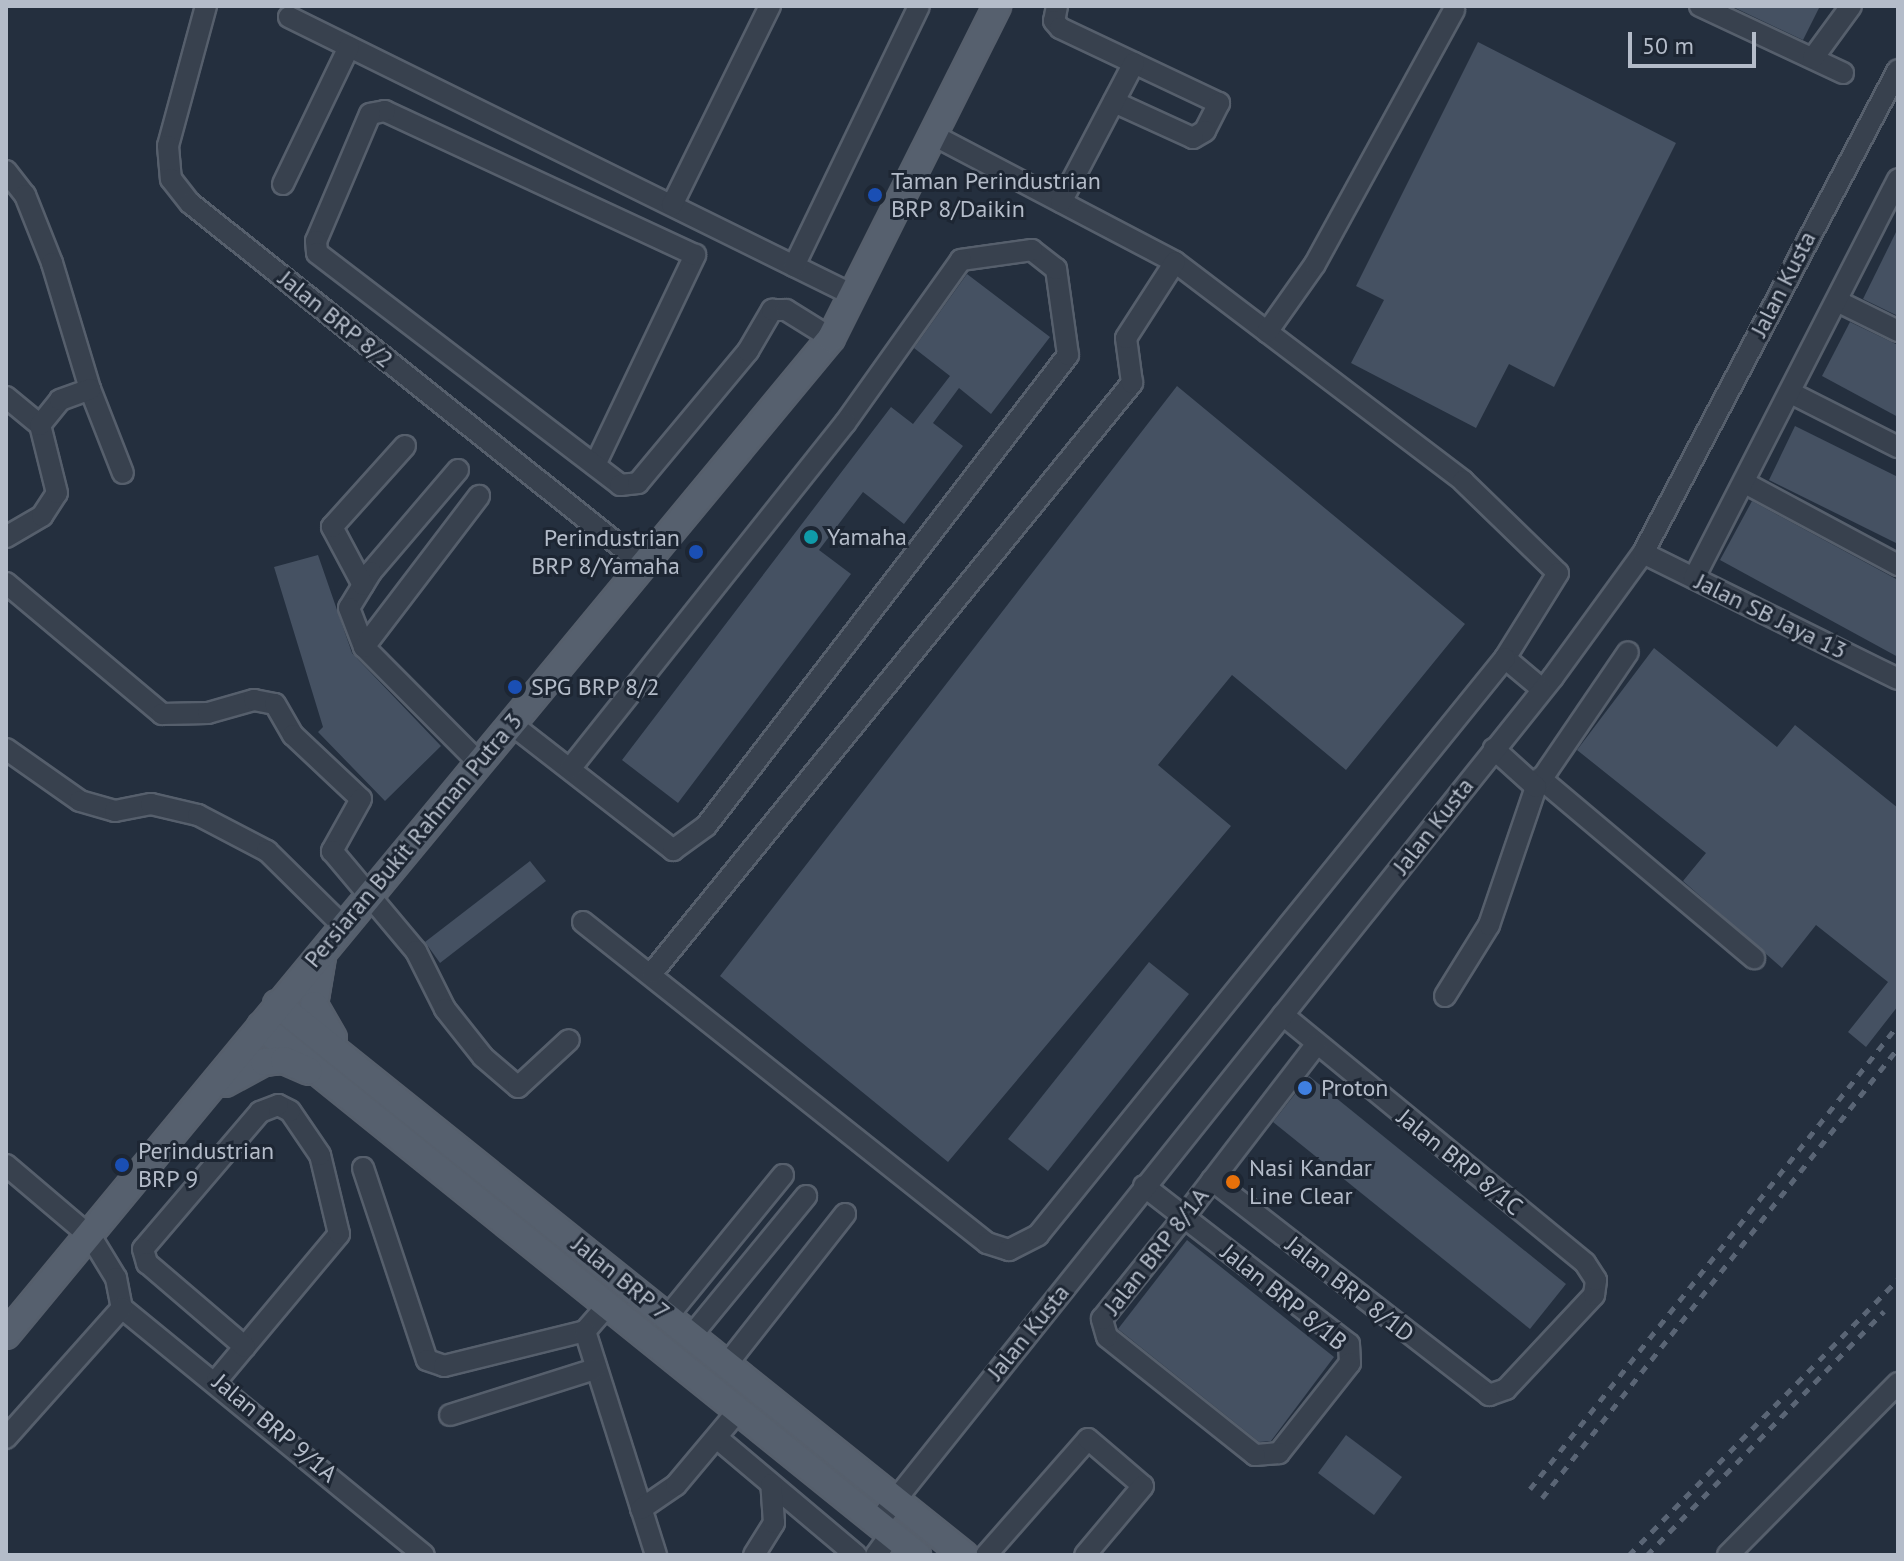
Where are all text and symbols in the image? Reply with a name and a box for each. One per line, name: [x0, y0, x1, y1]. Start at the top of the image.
scale bar: [1632, 16, 1760, 66]
text: 50 m: [1642, 30, 1694, 61]
place label: Taman Perindustrian BRP 8/Daikin: [891, 167, 1101, 223]
marker: Taman Perindustrian BRP 8/Daikin: [866, 186, 884, 204]
street label: Jalan Kusta: [1744, 227, 1822, 341]
street label: Jalan BRP 8/2: [272, 264, 400, 374]
place label: Yamaha: [827, 523, 907, 551]
place label: Perindustrian BRP 8/Yamaha: [530, 524, 680, 580]
marker: Yamaha: [802, 528, 820, 546]
marker: Perindustrian BRP 8/Yamaha: [687, 543, 705, 561]
street label: Jalan SB Jaya 13: [1691, 567, 1851, 665]
place label: SPG BRP 8/2: [531, 673, 661, 701]
marker: SPG BRP 8/2: [506, 678, 524, 696]
street label: Persiaran Bukit Rahman Putra 3: [298, 707, 528, 973]
street label: Jalan Kusta: [1386, 772, 1480, 880]
place label: Proton: [1321, 1074, 1388, 1102]
marker: Proton: [1296, 1079, 1314, 1097]
street label: Jalan BRP 8/1C: [1391, 1102, 1529, 1222]
place label: Perindustrian BRP 9: [138, 1137, 274, 1193]
place label: Nasi Kandar Line Clear: [1249, 1154, 1372, 1210]
marker: Perindustrian BRP 9: [113, 1156, 131, 1174]
marker: Nasi Kandar Line Clear: [1224, 1173, 1242, 1191]
street label: Jalan BRP 8/1A: [1097, 1181, 1215, 1321]
street label: Jalan BRP 7: [566, 1230, 676, 1326]
street label: Jalan BRP 8/1D: [1280, 1230, 1420, 1348]
street label: Jalan BRP 8/1B: [1215, 1237, 1353, 1357]
street label: Jalan Kusta: [981, 1278, 1075, 1386]
street label: Jalan BRP 9/1A: [207, 1367, 343, 1489]

